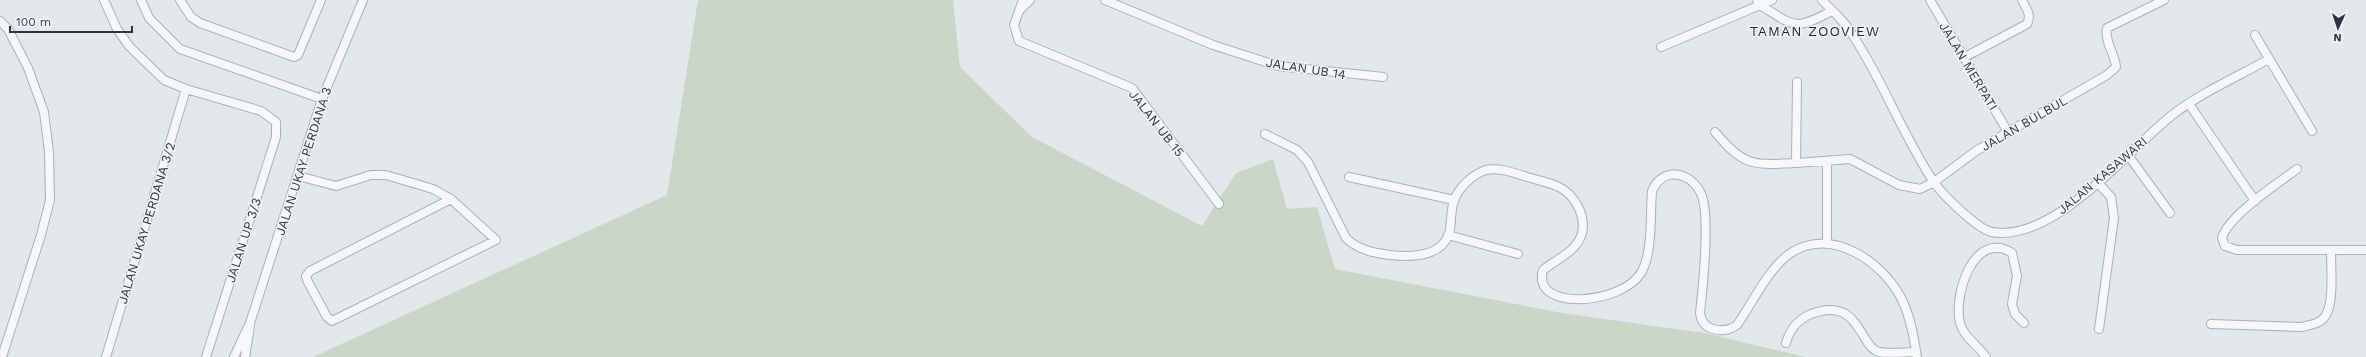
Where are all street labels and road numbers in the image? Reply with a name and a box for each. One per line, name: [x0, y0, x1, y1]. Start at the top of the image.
street label: JALAN MERPATI: [1936, 19, 2001, 113]
street label: JALAN UB 14: [1265, 55, 1347, 82]
street label: JALAN UKAY PERDANA 3: [272, 85, 335, 237]
street label: JALAN UB 15: [1126, 87, 1187, 160]
street label: JALAN BULBUL: [1979, 93, 2070, 154]
street label: JALAN KASAWARI: [2054, 134, 2150, 217]
street label: JALAN UKAY PERDANA 3/2: [115, 141, 178, 306]
street label: JALAN UP 3/3: [223, 196, 264, 284]

